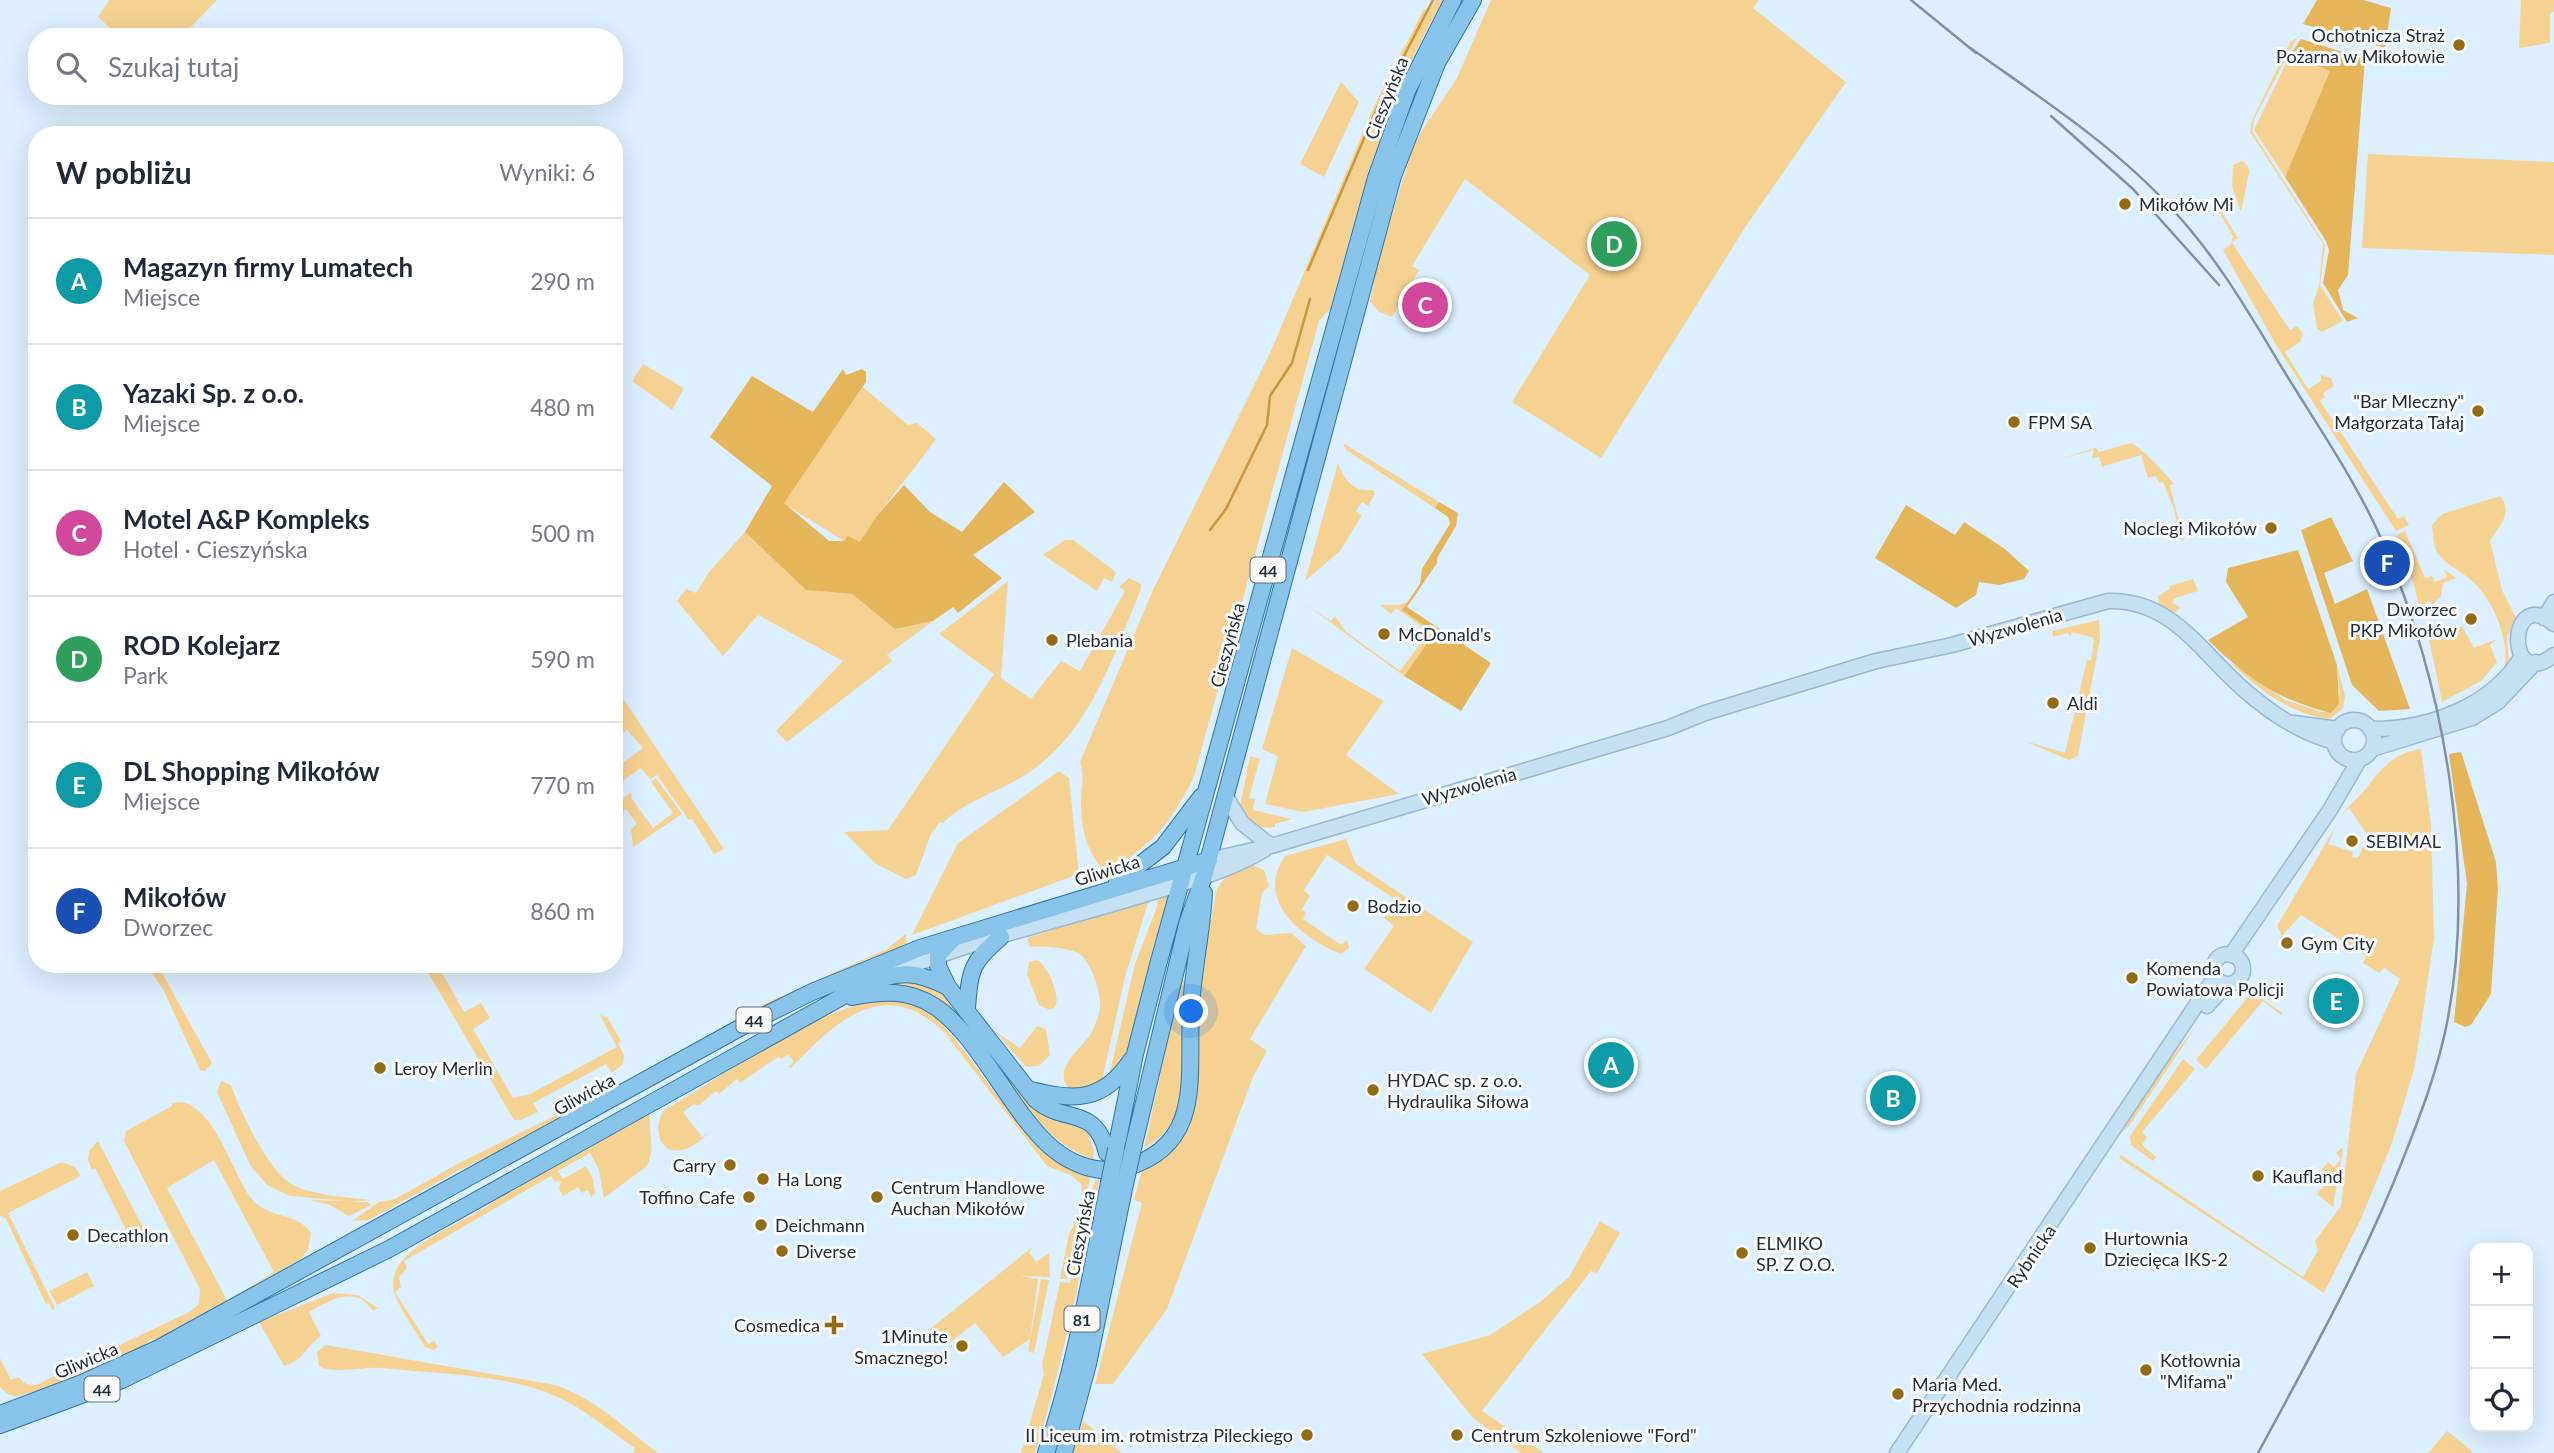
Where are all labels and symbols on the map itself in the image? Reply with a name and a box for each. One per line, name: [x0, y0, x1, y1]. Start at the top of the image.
place label: Ochotnicza Straż Pożarna w Mikołowie: [2276, 24, 2445, 67]
marker: Ochotnicza Straż Pożarna w Mikołowie: [2451, 37, 2467, 53]
street label: Cieszyńska: [1360, 54, 1412, 142]
place label: Mikołów Mi: [2139, 193, 2234, 215]
marker: Mikołów Mi: [2117, 196, 2133, 212]
pin: D: [1591, 218, 1637, 270]
pin: C: [1402, 279, 1448, 331]
place label: "Bar Mleczny" Małgorzata Tałaj: [2334, 390, 2464, 433]
marker: "Bar Mleczny" Małgorzata Tałaj: [2470, 403, 2486, 419]
place label: FPM SA: [2028, 411, 2093, 433]
marker: FPM SA: [2006, 414, 2022, 430]
place label: Noclegi Mikołów: [2123, 517, 2257, 539]
marker: Noclegi Mikołów: [2263, 520, 2279, 536]
pin: F: [2364, 537, 2410, 589]
road number: 44: [1250, 558, 1286, 582]
place label: Dworzec PKP Mikołów: [2350, 598, 2457, 641]
street label: Cieszyńska: [1205, 600, 1249, 690]
street label: Wyzwolenia: [1965, 603, 2065, 651]
marker: Dworzec PKP Mikołów: [2463, 611, 2479, 627]
place label: McDonald's: [1398, 623, 1492, 645]
marker: McDonald's: [1376, 626, 1392, 642]
place label: Plebania: [1066, 629, 1133, 651]
marker: Plebania: [1044, 632, 1060, 648]
place label: Aldi: [2067, 692, 2098, 714]
marker: Aldi: [2045, 695, 2061, 711]
street label: Wyzwolenia: [1419, 762, 1519, 810]
place label: SEBIMAL: [2366, 830, 2441, 852]
marker: SEBIMAL: [2344, 833, 2360, 849]
street label: Gliwicka: [1072, 850, 1142, 890]
place label: Bodzio: [1367, 895, 1421, 917]
marker: Bodzio: [1345, 898, 1361, 914]
place label: Gym City: [2301, 932, 2375, 954]
marker: Gym City: [2279, 935, 2295, 951]
place label: Komenda Powiatowa Policji: [2146, 957, 2284, 1000]
marker: Komenda Powiatowa Policji: [2124, 970, 2140, 986]
pin: E: [2313, 975, 2359, 1027]
your location: [1174, 994, 1208, 1028]
road number: 44: [736, 1008, 772, 1032]
pin: A: [1588, 1039, 1634, 1091]
place label: Leroy Merlin: [394, 1057, 493, 1079]
marker: Leroy Merlin: [372, 1060, 388, 1076]
street label: Gliwicka: [549, 1068, 619, 1120]
place label: HYDAC sp. z o.o. Hydraulika Siłowa: [1387, 1069, 1529, 1112]
pin: B: [1870, 1072, 1916, 1124]
marker: HYDAC sp. z o.o. Hydraulika Siłowa: [1365, 1082, 1381, 1098]
place label: Carry: [673, 1154, 717, 1176]
marker: Carry: [722, 1157, 738, 1173]
place label: Kaufland: [2272, 1165, 2343, 1187]
place label: Ha Long: [777, 1168, 842, 1190]
marker: Kaufland: [2250, 1168, 2266, 1184]
marker: Ha Long: [755, 1171, 771, 1187]
place label: Centrum Handlowe Auchan Mikołów: [891, 1176, 1045, 1219]
place label: Toffino Cafe: [639, 1186, 735, 1208]
street label: Cieszyńska: [1061, 1188, 1099, 1278]
marker: Toffino Cafe: [741, 1189, 757, 1205]
marker: Centrum Handlowe Auchan Mikołów: [869, 1189, 885, 1205]
place label: Deichmann: [775, 1214, 865, 1236]
marker: Deichmann: [753, 1217, 769, 1233]
street label: Rybnicka: [2002, 1220, 2060, 1292]
place label: Decathlon: [87, 1224, 169, 1246]
marker: Decathlon: [65, 1227, 81, 1243]
place label: Hurtownia Dziecięca IKS-2: [2104, 1227, 2228, 1270]
place label: ELMIKO SP. Z O.O.: [1756, 1232, 1835, 1275]
place label: Diverse: [796, 1240, 856, 1262]
marker: Hurtownia Dziecięca IKS-2: [2082, 1240, 2098, 1256]
marker: Diverse: [774, 1243, 790, 1259]
marker: ELMIKO SP. Z O.O.: [1734, 1245, 1750, 1261]
road number: 81: [1064, 1306, 1100, 1331]
place label: Cosmedica: [734, 1314, 820, 1336]
marker: Cosmedica: [826, 1317, 842, 1333]
place label: 1Minute Smacznego!: [854, 1325, 948, 1368]
street label: Gliwicka: [51, 1337, 121, 1383]
marker: 1Minute Smacznego!: [954, 1338, 970, 1354]
place label: Kotłownia "Mifama": [2160, 1349, 2241, 1392]
marker: Kotłownia "Mifama": [2138, 1362, 2154, 1378]
place label: Maria Med. Przychodnia rodzinna: [1912, 1373, 2081, 1416]
road number: 44: [84, 1376, 119, 1401]
marker: Maria Med. Przychodnia rodzinna: [1890, 1386, 1906, 1402]
place label: II Liceum im. rotmistrza Pileckiego: [1025, 1424, 1293, 1446]
place label: Centrum Szkoleniowe "Ford": [1471, 1424, 1697, 1446]
marker: II Liceum im. rotmistrza Pileckiego: [1299, 1427, 1315, 1443]
marker: Centrum Szkoleniowe "Ford": [1449, 1427, 1465, 1443]

